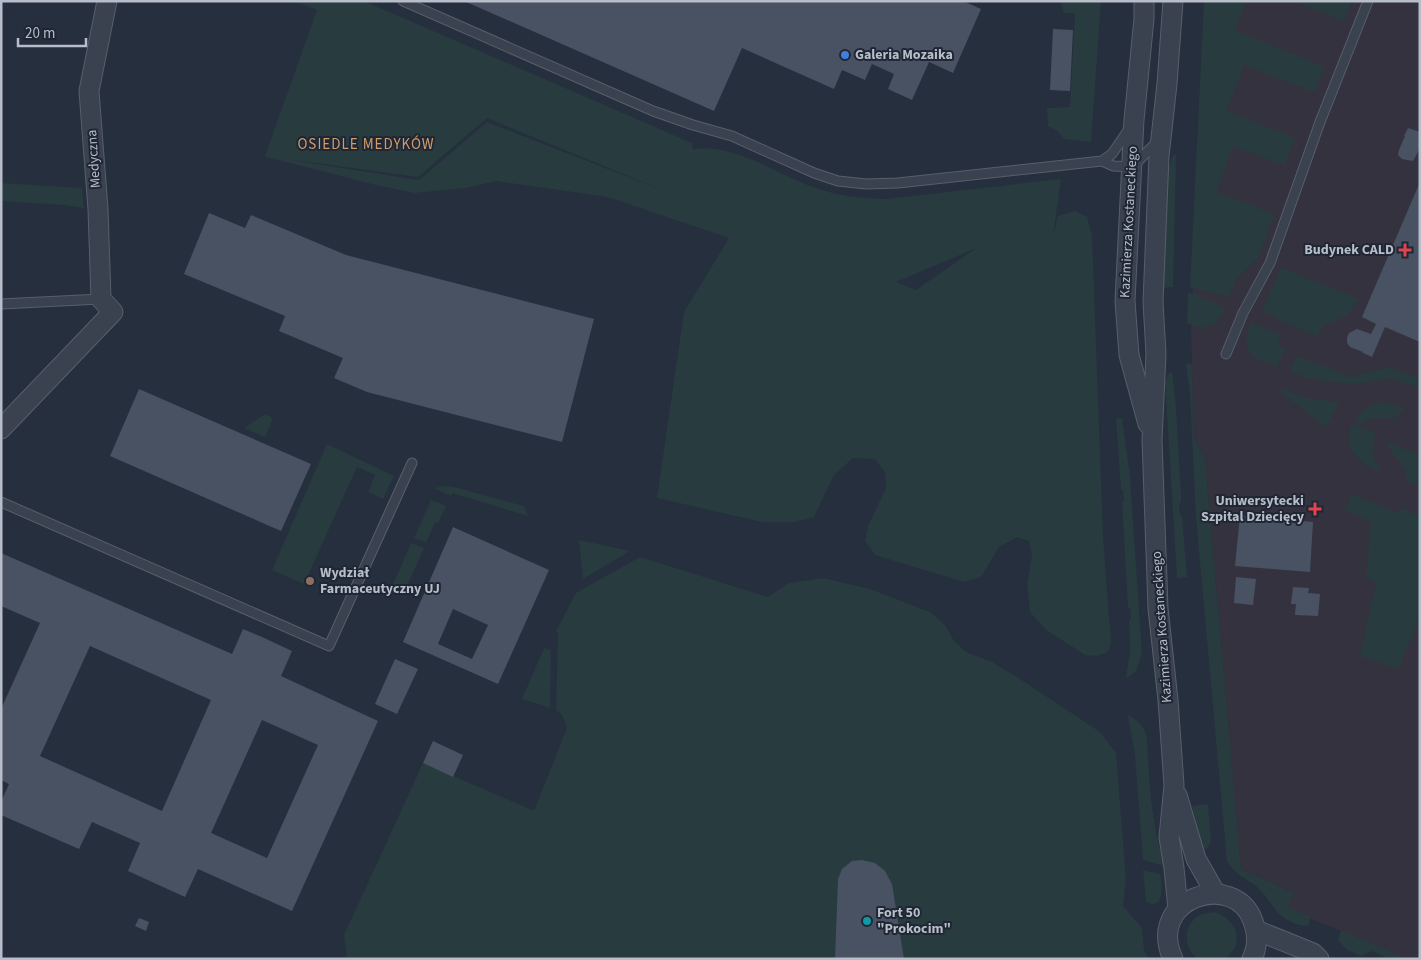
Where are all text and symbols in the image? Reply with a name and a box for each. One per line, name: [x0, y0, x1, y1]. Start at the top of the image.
scale bar: [18, 15, 85, 47]
text: 20 m: [25, 23, 55, 44]
place label: Galeria Mozaika: [855, 45, 953, 65]
marker: Galeria Mozaika: [839, 49, 851, 61]
street label: Medyczna: [82, 129, 106, 189]
district label: OSIEDLE MEDYKÓW: [297, 134, 435, 155]
street label: Kazimierza Kostaneckiego: [1115, 146, 1143, 298]
place label: Budynek CALD: [1304, 240, 1394, 260]
marker: Budynek CALD: [1398, 243, 1412, 257]
place label: Uniwersytecki Szpital Dziecięcy: [1201, 491, 1305, 527]
marker: Uniwersytecki Szpital Dziecięcy: [1308, 502, 1322, 516]
street label: Kazimierza Kostaneckiego: [1147, 550, 1177, 704]
place label: Wydział Farmaceutyczny UJ: [320, 563, 440, 599]
marker: Wydział Farmaceutyczny UJ: [304, 575, 316, 587]
place label: Fort 50 "Prokocim": [877, 903, 951, 939]
marker: Fort 50 "Prokocim": [861, 915, 873, 927]

